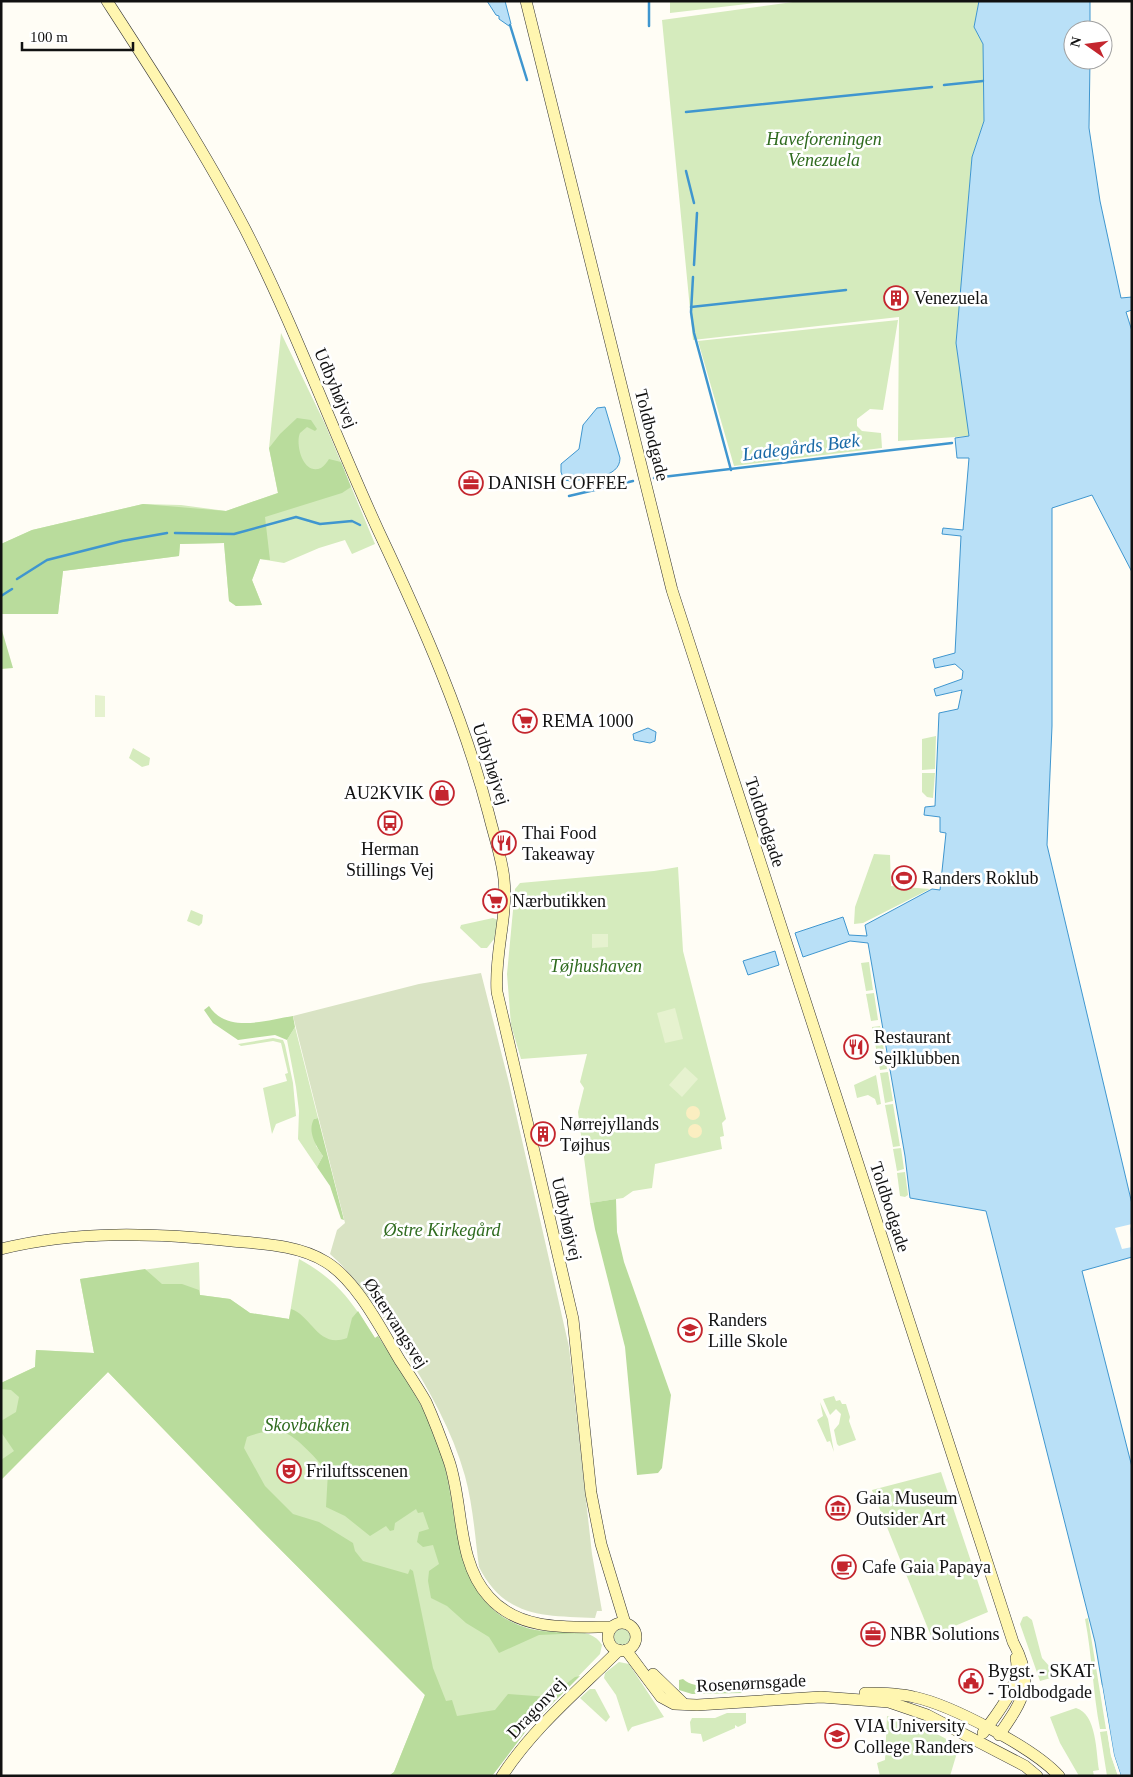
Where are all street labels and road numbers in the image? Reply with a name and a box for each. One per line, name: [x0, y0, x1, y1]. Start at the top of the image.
street label: Udbyhøjvej: [310, 345, 362, 431]
street label: Toldbodgade: [631, 387, 673, 483]
street label: Udbyhøjvej: [468, 720, 514, 808]
street label: Toldbodgade: [741, 774, 789, 870]
street label: Toldbodgade: [866, 1159, 914, 1255]
street label: Udbyhøjvej: [548, 1175, 586, 1263]
street label: Østervangsvej: [360, 1274, 432, 1372]
street label: Rosenørnsgade: [696, 1670, 806, 1696]
street label: Dragonvej: [503, 1673, 569, 1743]

